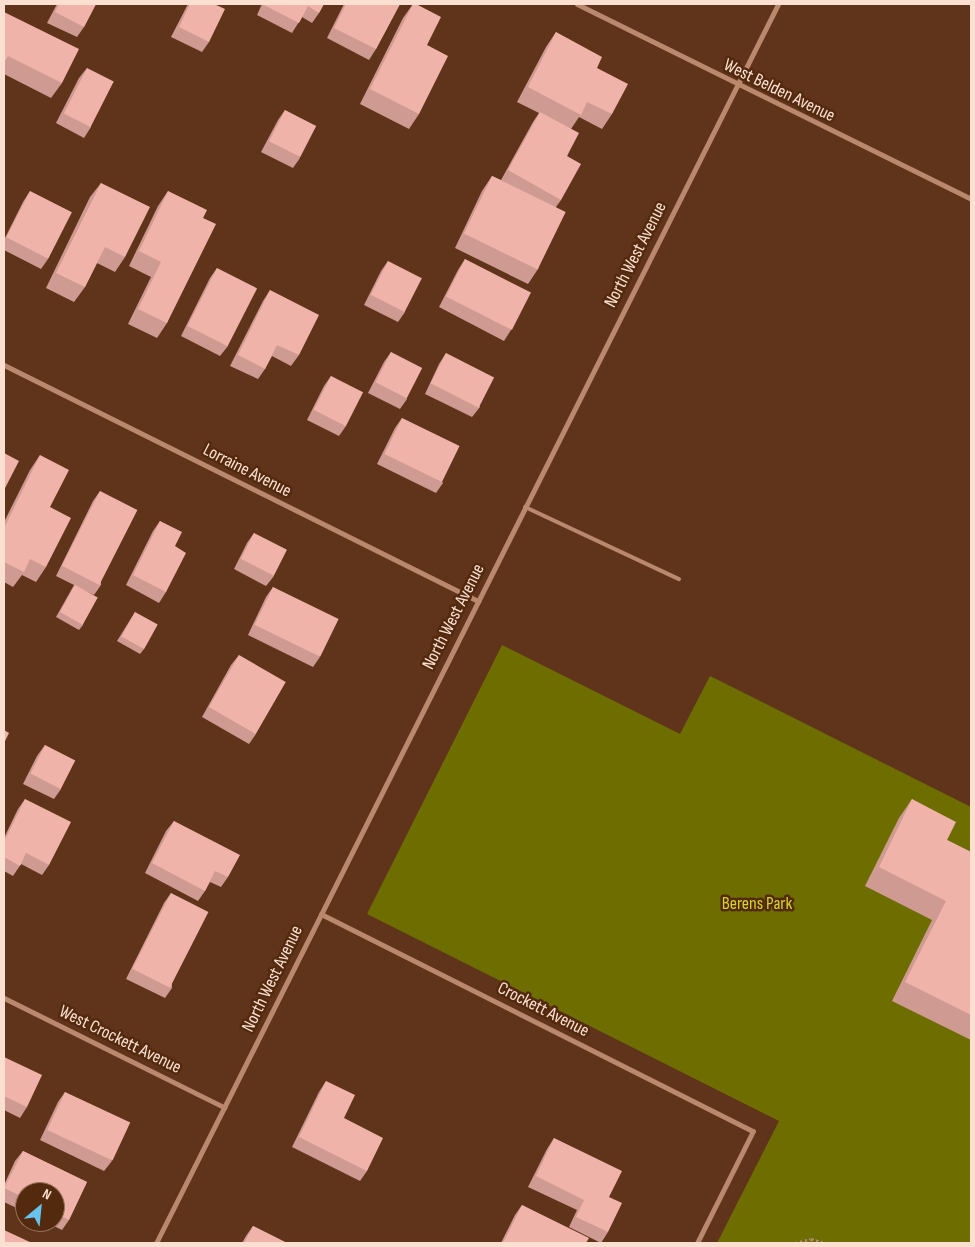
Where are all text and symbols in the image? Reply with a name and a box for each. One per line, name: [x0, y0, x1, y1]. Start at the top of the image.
street label: West Belden Avenue: [720, 55, 838, 127]
street label: North West Avenue: [600, 199, 672, 311]
street label: Lorraine Avenue: [199, 440, 295, 502]
street label: North West Avenue: [418, 561, 490, 673]
park label: Berens Park: [722, 893, 792, 915]
street label: North West Avenue: [238, 922, 308, 1036]
street label: Crockett Avenue: [494, 978, 592, 1042]
street label: West Crockett Avenue: [55, 1001, 185, 1079]
north arrow: [15, 1182, 65, 1232]
text: N: [40, 1185, 54, 1203]

